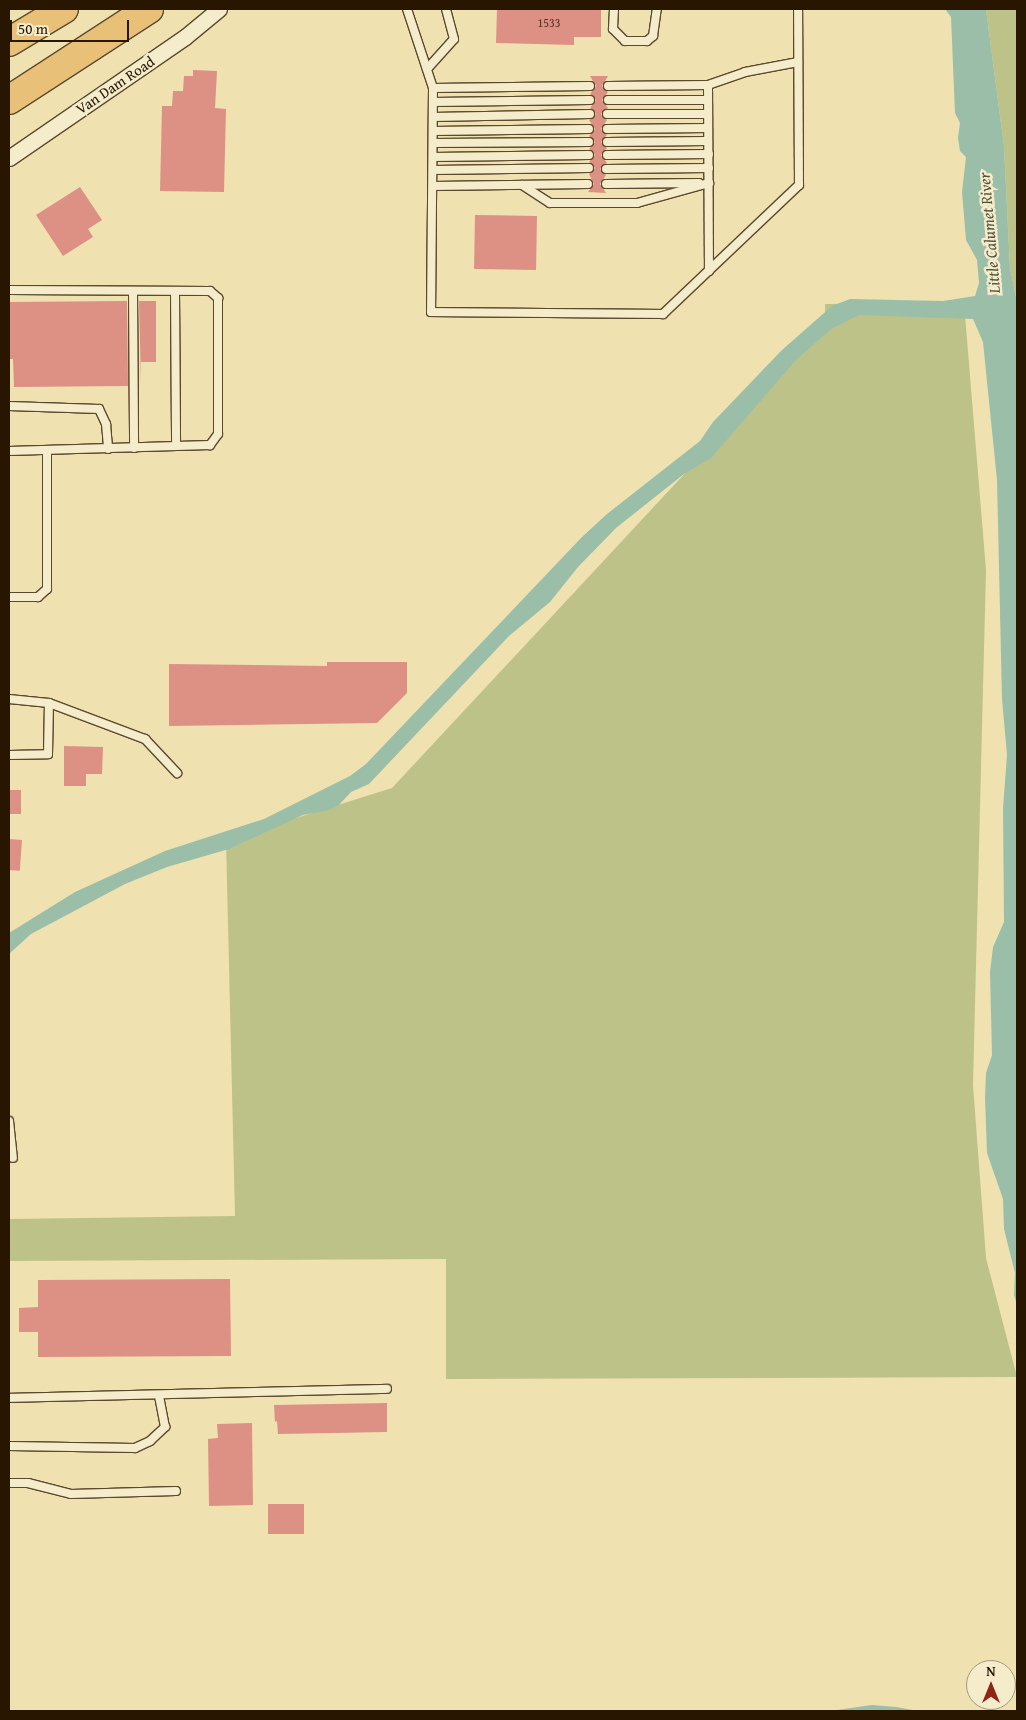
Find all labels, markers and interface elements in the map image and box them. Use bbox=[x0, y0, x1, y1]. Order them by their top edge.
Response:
scale bar bbox=[12, 10, 131, 42]
house number: 1533 bbox=[537, 16, 561, 30]
text: 50 m bbox=[18, 18, 48, 39]
street label: Van Dam Road bbox=[72, 52, 158, 118]
water label: Little Calumet River bbox=[974, 172, 1004, 294]
north arrow bbox=[966, 1660, 1016, 1710]
text: N bbox=[986, 1661, 996, 1681]

